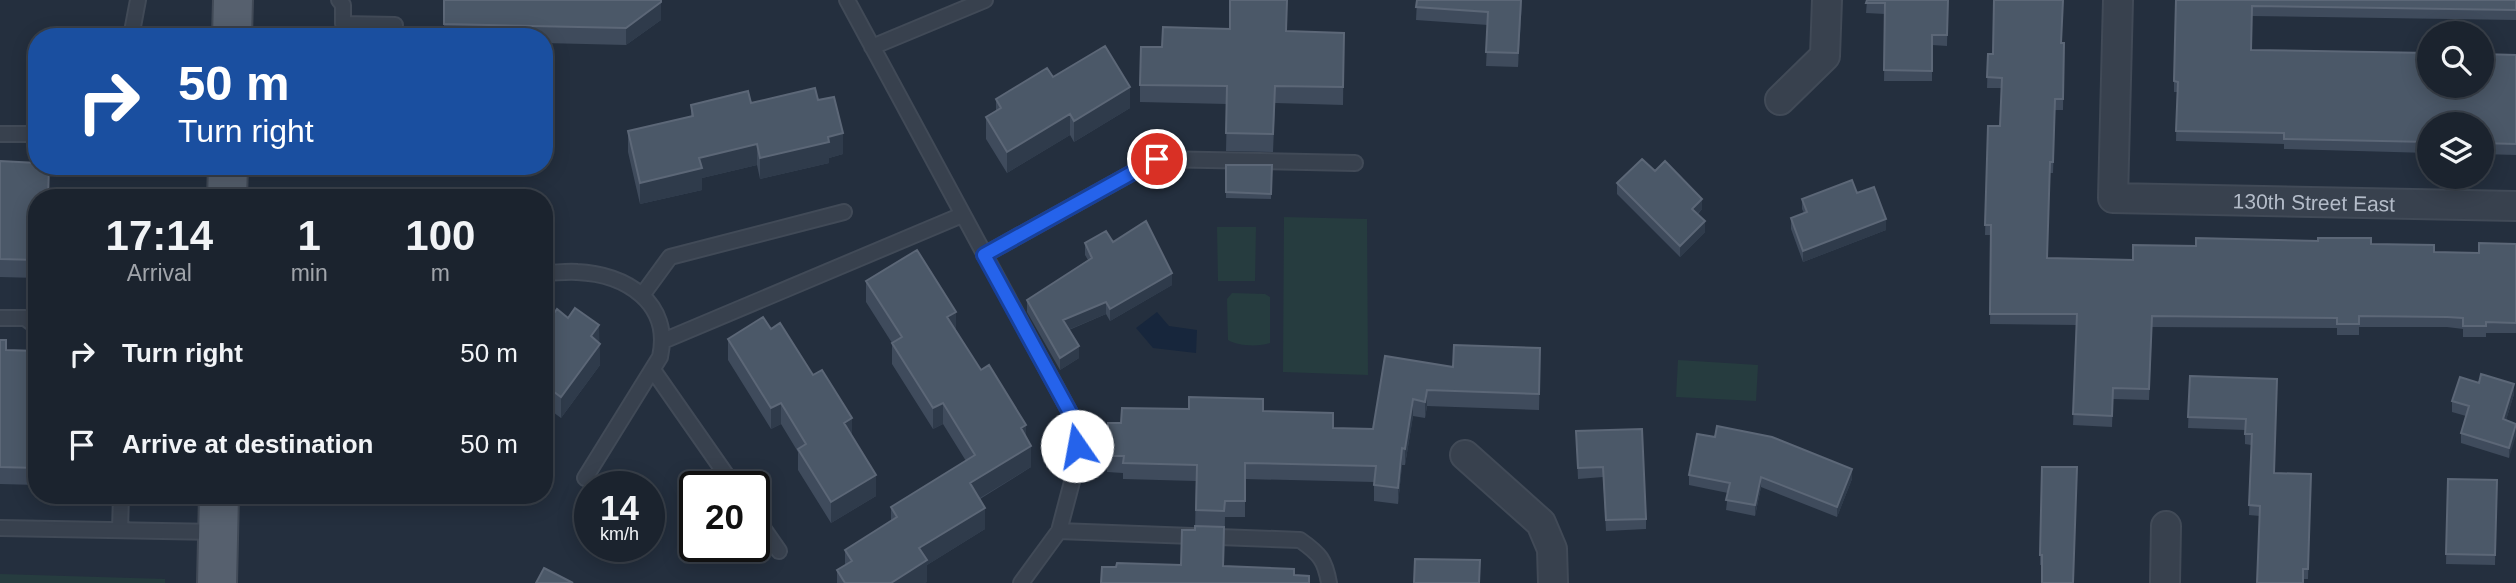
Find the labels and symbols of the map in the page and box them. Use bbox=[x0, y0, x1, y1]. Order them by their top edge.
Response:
pin bbox=[1127, 129, 1187, 189]
street label: 130th Street East bbox=[2232, 189, 2395, 215]
position arrow bbox=[1040, 409, 1114, 483]
speed limit sign: 20 bbox=[679, 471, 770, 562]

